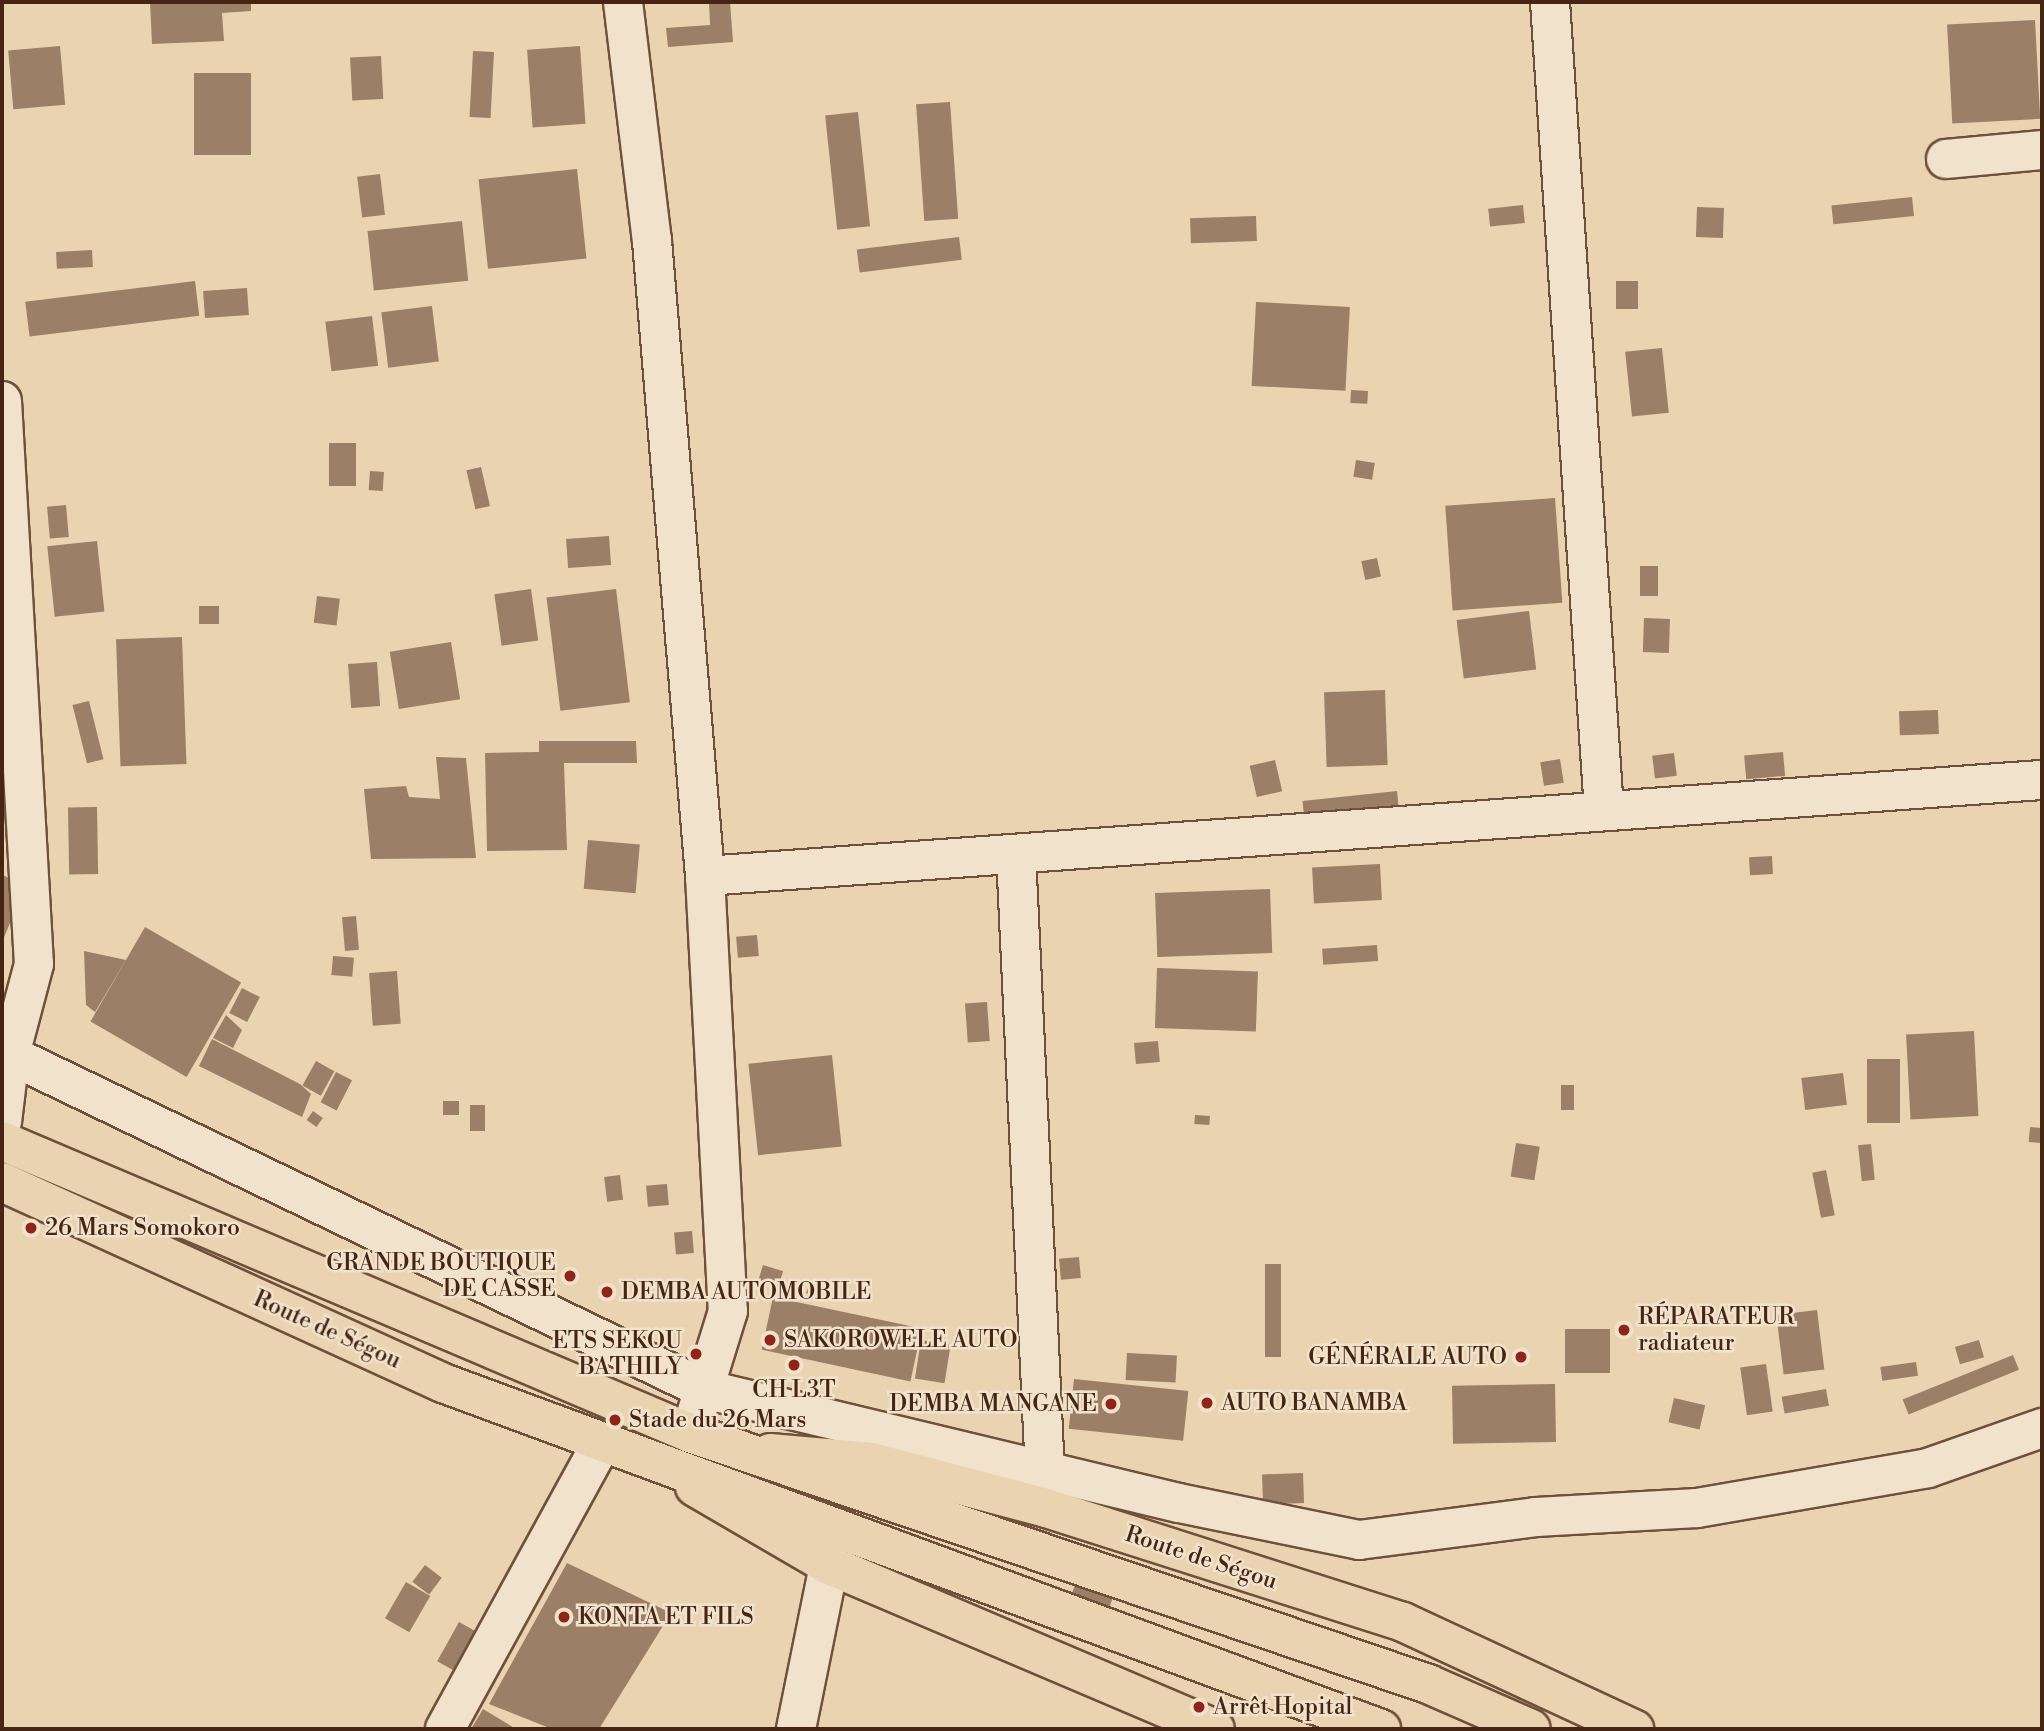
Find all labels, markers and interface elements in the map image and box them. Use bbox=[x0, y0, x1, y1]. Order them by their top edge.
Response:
place label: 26 Mars Somokoro bbox=[45, 1214, 240, 1242]
marker: 26 Mars Somokoro bbox=[23, 1220, 39, 1236]
place label: GRANDE BOUTIQUE DE CASSE bbox=[326, 1249, 556, 1303]
marker: GRANDE BOUTIQUE DE CASSE bbox=[562, 1268, 578, 1284]
place label: DEMBA AUTOMOBILE bbox=[621, 1278, 871, 1306]
marker: DEMBA AUTOMOBILE bbox=[599, 1284, 615, 1300]
street label: Route de Ségou bbox=[249, 1285, 405, 1375]
place label: RÉPARATEUR radiateur bbox=[1638, 1303, 1794, 1357]
marker: RÉPARATEUR radiateur bbox=[1616, 1322, 1632, 1338]
place label: SAKOROWELE AUTO bbox=[784, 1326, 1018, 1354]
place label: ETS SEKOU BATHILY bbox=[552, 1327, 682, 1381]
marker: SAKOROWELE AUTO bbox=[762, 1332, 778, 1348]
place label: GÉNÉRALE AUTO bbox=[1308, 1343, 1507, 1371]
marker: ETS SEKOU BATHILY bbox=[688, 1346, 704, 1362]
marker: GÉNÉRALE AUTO bbox=[1513, 1349, 1529, 1365]
marker: CH L3T bbox=[786, 1357, 802, 1373]
place label: CH L3T bbox=[752, 1376, 836, 1404]
place label: AUTO BANAMBA bbox=[1221, 1389, 1407, 1417]
place label: DEMBA MANGANE bbox=[889, 1390, 1097, 1418]
marker: AUTO BANAMBA bbox=[1199, 1395, 1215, 1411]
marker: DEMBA MANGANE bbox=[1103, 1396, 1119, 1412]
place label: Stade du 26 Mars bbox=[629, 1406, 806, 1434]
marker: Stade du 26 Mars bbox=[607, 1412, 623, 1428]
street label: Route de Ségou bbox=[1121, 1520, 1281, 1596]
place label: KONTA ET FILS bbox=[578, 1603, 754, 1631]
marker: KONTA ET FILS bbox=[556, 1609, 572, 1625]
place label: Arrêt Hopital bbox=[1213, 1693, 1352, 1721]
marker: Arrêt Hopital bbox=[1191, 1699, 1207, 1715]

